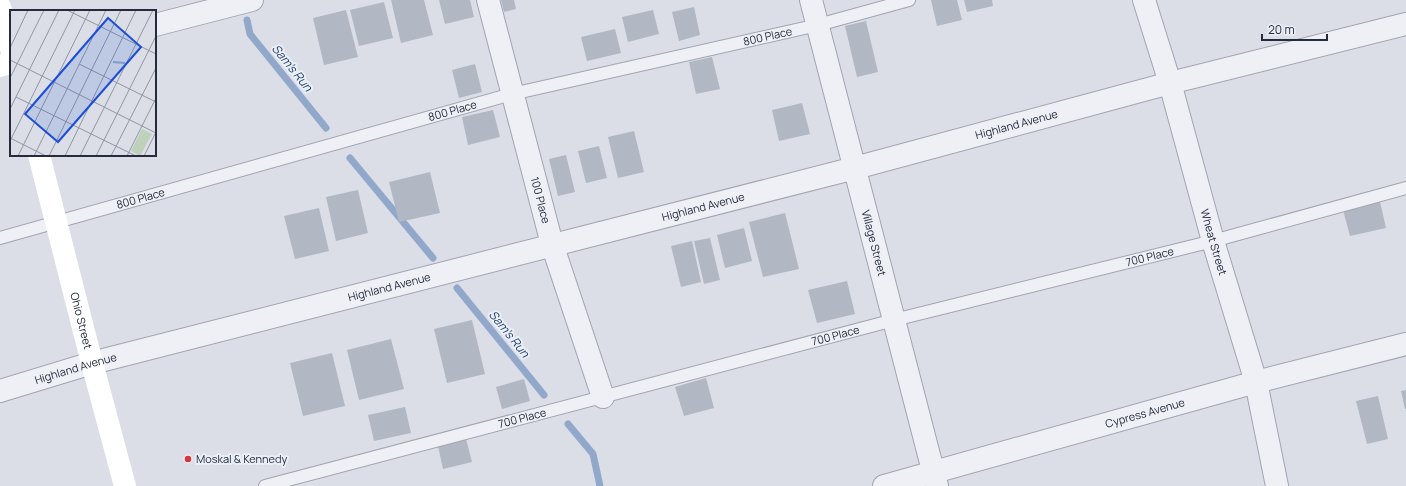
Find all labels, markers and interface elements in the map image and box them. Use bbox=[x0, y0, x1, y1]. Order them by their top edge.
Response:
inset map bbox=[10, 10, 156, 156]
scale bar bbox=[1262, 16, 1327, 42]
text: 20 m bbox=[1268, 21, 1295, 38]
street label: 800 Place bbox=[742, 23, 794, 49]
water label: Sam's Run bbox=[268, 41, 317, 95]
street label: 800 Place bbox=[426, 96, 479, 124]
street label: Highland Avenue bbox=[974, 105, 1060, 142]
street label: 100 Place bbox=[528, 175, 554, 226]
street label: 800 Place bbox=[114, 184, 167, 212]
street label: Highland Avenue bbox=[660, 188, 747, 224]
street label: Wheat Street bbox=[1198, 207, 1231, 277]
street label: Village Street bbox=[859, 208, 890, 278]
street label: 700 Place bbox=[1124, 243, 1176, 269]
street label: Highland Avenue bbox=[346, 269, 433, 304]
street label: Ohio Street bbox=[67, 291, 96, 351]
water label: Sam's Run bbox=[485, 307, 534, 361]
street label: 700 Place bbox=[810, 321, 861, 348]
street label: Highland Avenue bbox=[33, 349, 119, 387]
street label: Cypress Avenue bbox=[1103, 394, 1187, 431]
street label: 700 Place bbox=[497, 404, 548, 431]
place label: Moskal & Kennedy bbox=[196, 451, 288, 466]
marker: Moskal & Kennedy bbox=[183, 454, 193, 464]

